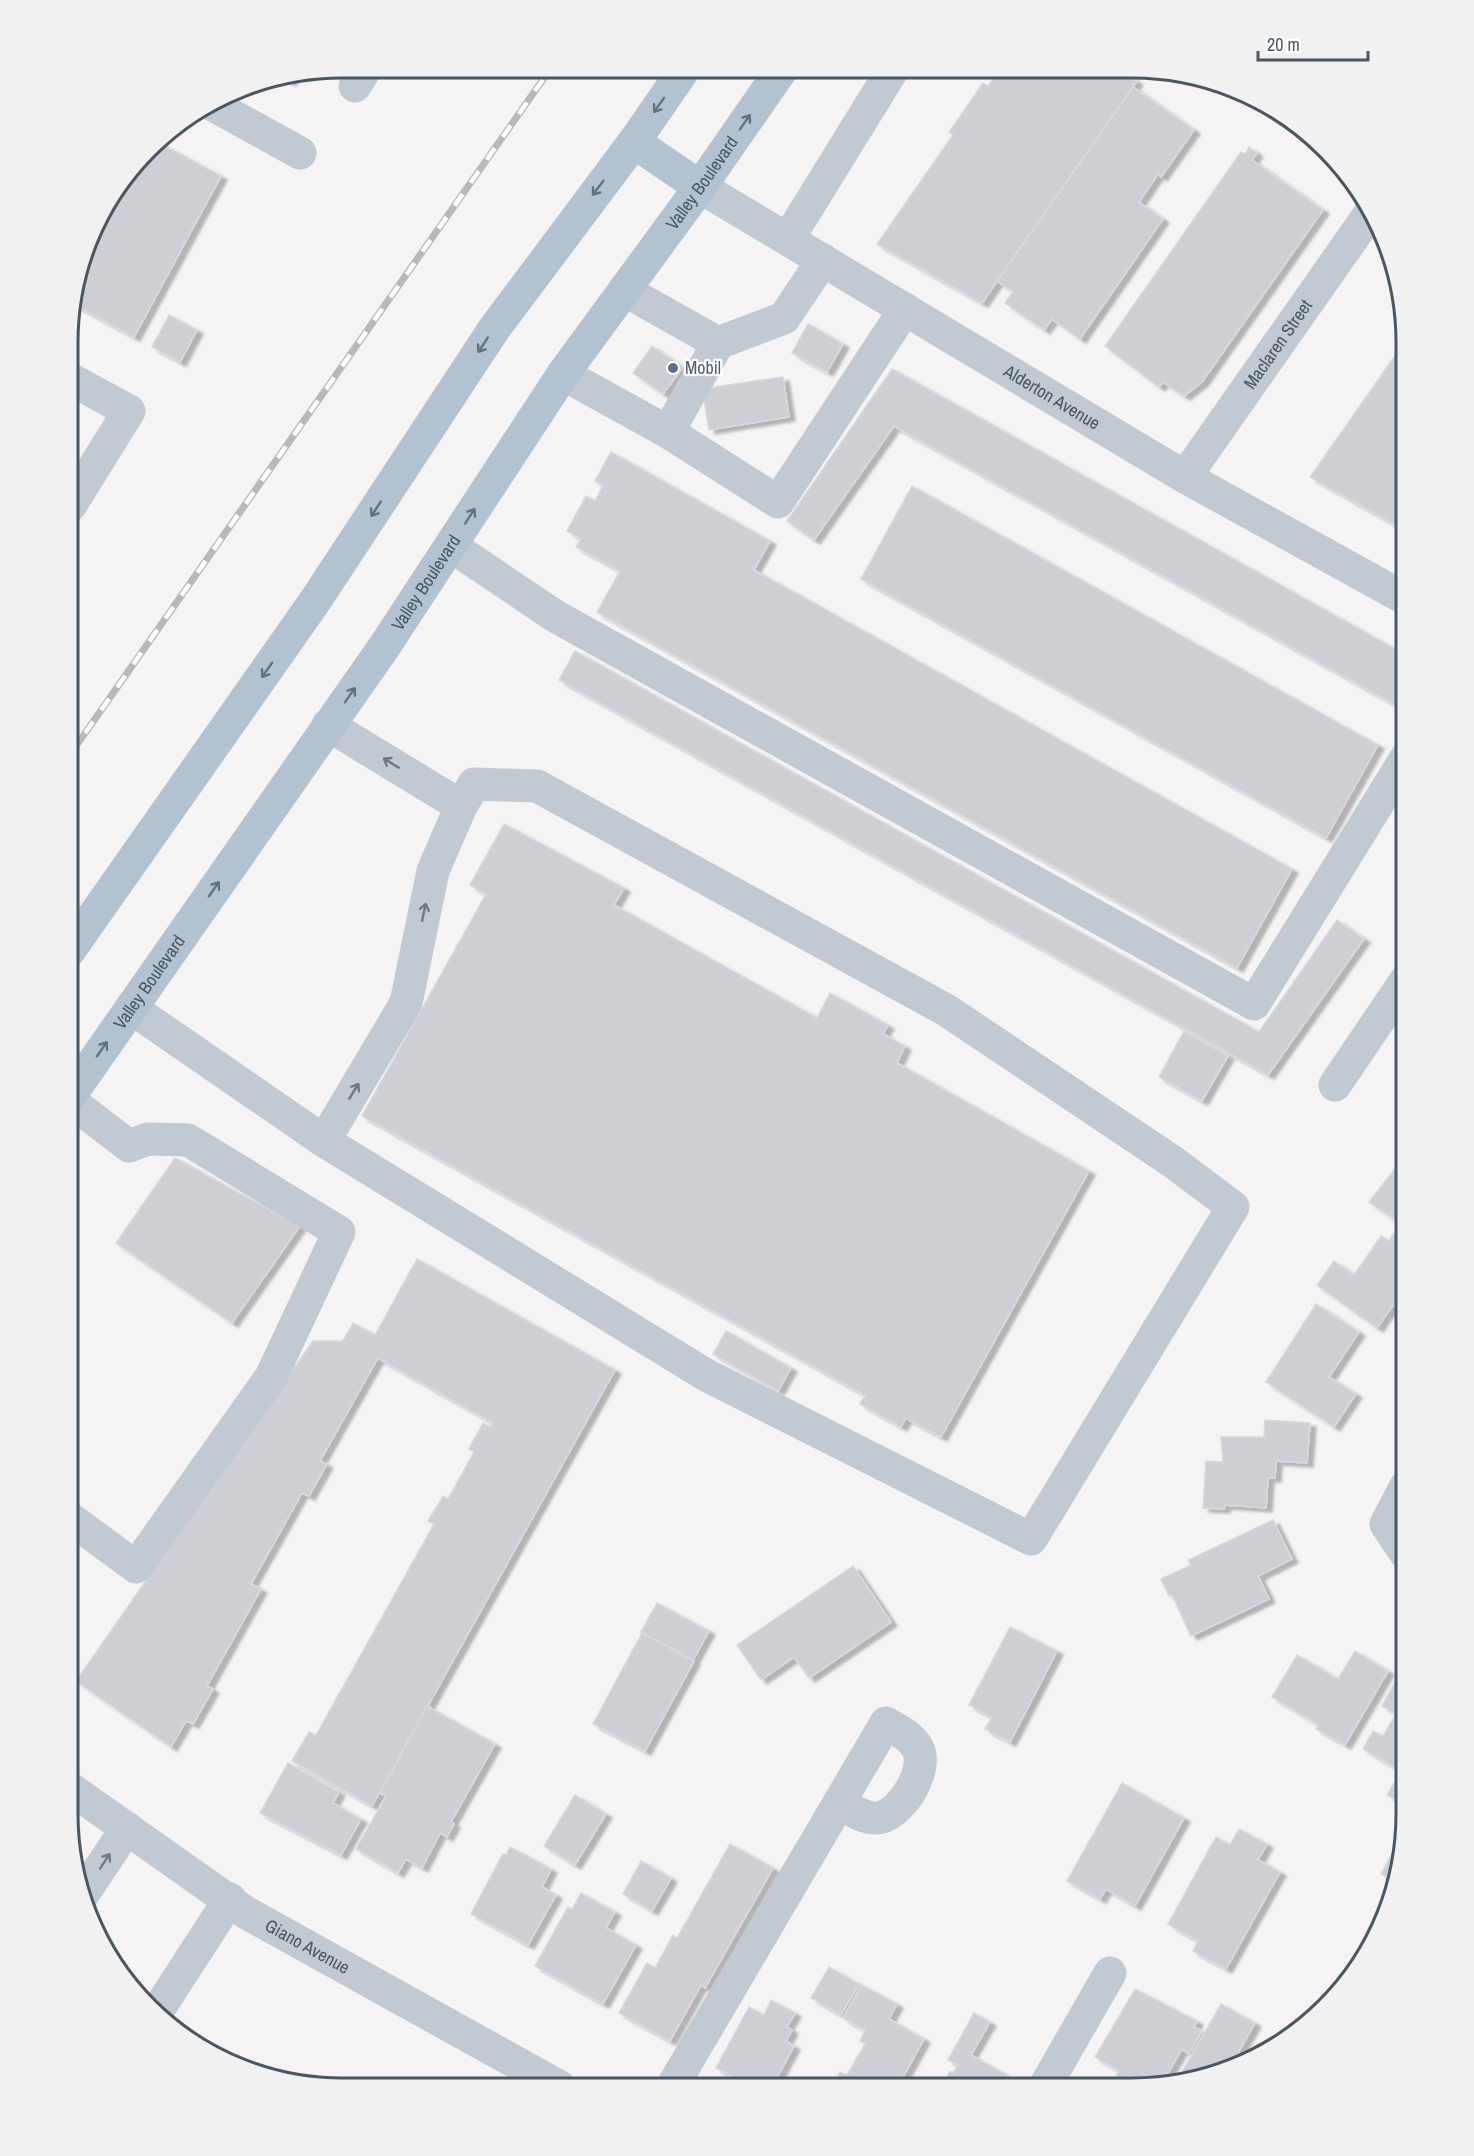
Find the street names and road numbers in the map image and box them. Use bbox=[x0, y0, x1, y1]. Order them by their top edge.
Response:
street label: Valley Boulevard bbox=[660, 131, 744, 235]
street label: Maclaren Street bbox=[1237, 294, 1318, 394]
street label: Alderton Avenue bbox=[998, 358, 1105, 435]
street label: Valley Boulevard bbox=[385, 530, 466, 635]
street label: Valley Boulevard bbox=[107, 930, 191, 1034]
street label: Giano Avenue bbox=[261, 1913, 354, 1980]

